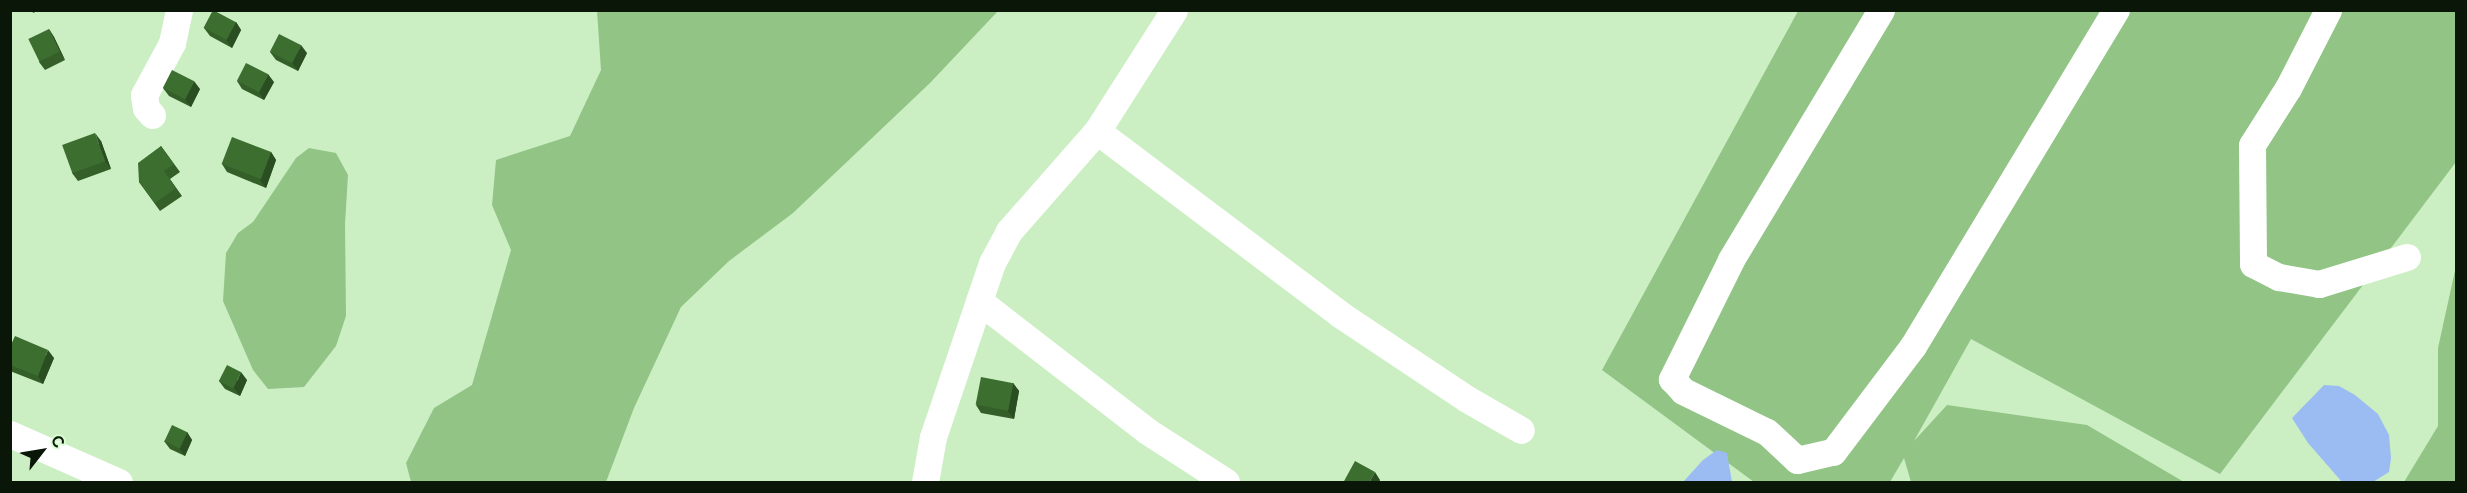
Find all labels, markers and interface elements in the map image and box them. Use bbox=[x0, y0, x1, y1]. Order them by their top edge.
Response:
north arrow bbox=[12, 421, 72, 481]
text: С bbox=[47, 432, 69, 451]

